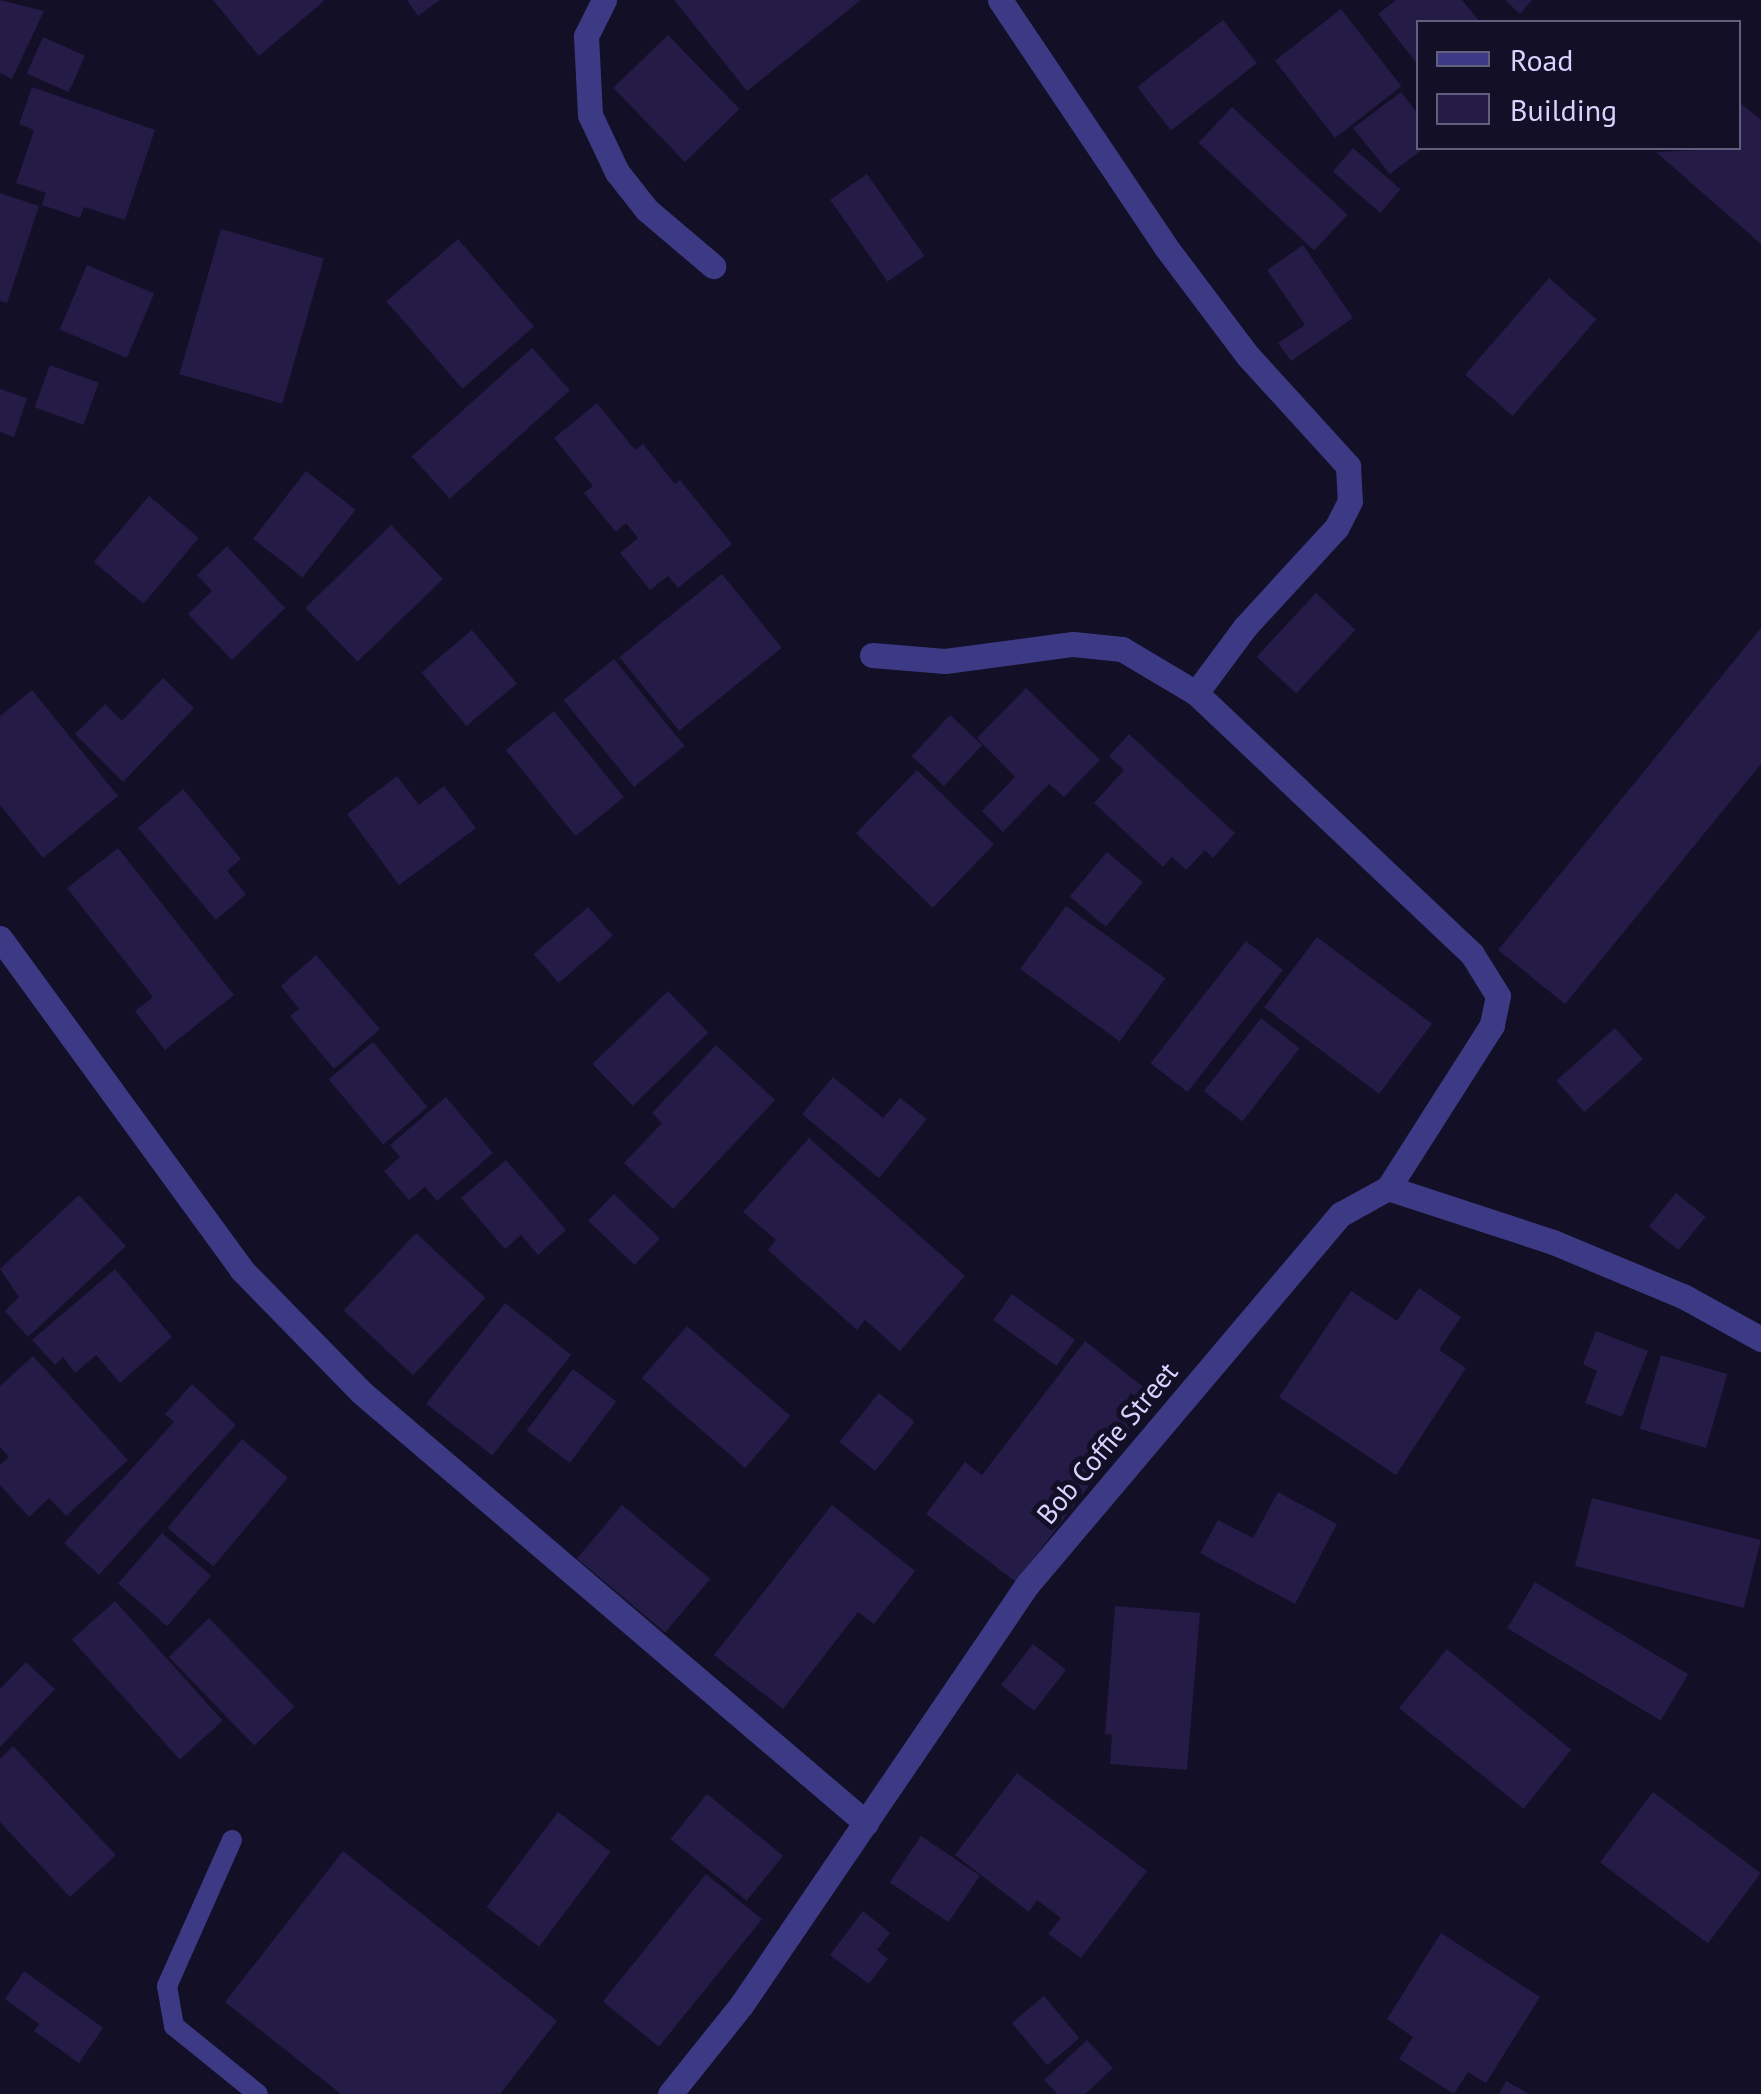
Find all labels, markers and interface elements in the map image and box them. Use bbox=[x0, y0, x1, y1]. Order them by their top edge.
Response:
legend bbox=[1416, 20, 1741, 150]
text: Road bbox=[1510, 40, 1574, 79]
text: Building bbox=[1510, 90, 1617, 129]
street label: Bob Coffie Street bbox=[1030, 1355, 1184, 1531]

